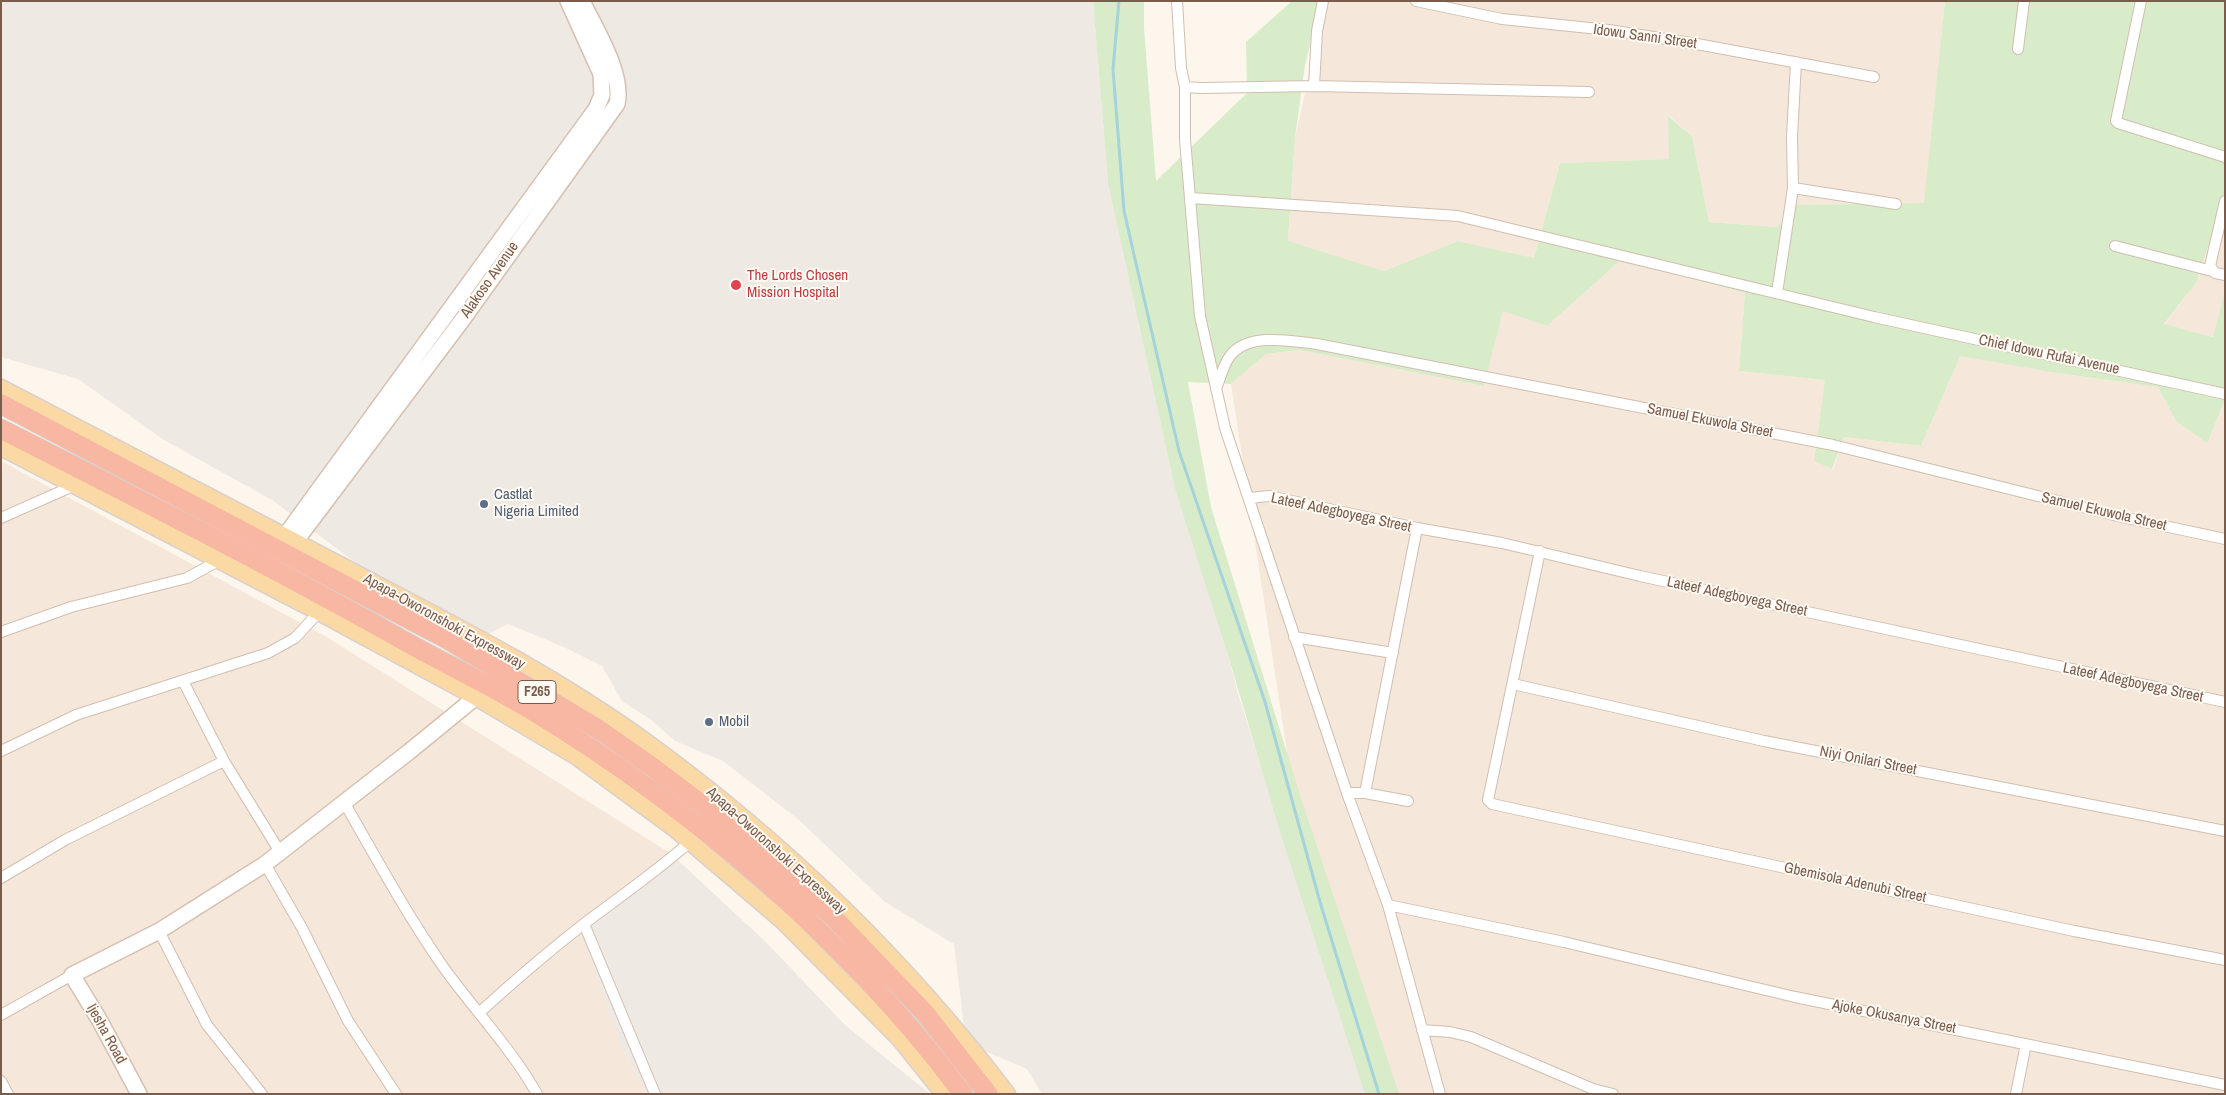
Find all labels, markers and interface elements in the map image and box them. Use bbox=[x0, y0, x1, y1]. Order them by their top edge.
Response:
street label: Idowu Sanni Street bbox=[1592, 21, 1698, 53]
street label: Alakoso Avenue bbox=[457, 239, 523, 321]
place label: The Lords Chosen Mission Hospital bbox=[747, 267, 848, 302]
marker: The Lords Chosen Mission Hospital bbox=[729, 278, 743, 292]
street label: Chief Idowu Rufai Avenue bbox=[1977, 331, 2121, 379]
street label: Samuel Ekuwola Street bbox=[1646, 400, 1774, 442]
place label: Castlat Nigeria Limited bbox=[494, 486, 579, 521]
street label: Lateef Adegboyega Street bbox=[1269, 489, 1413, 537]
street label: Samuel Ekuwola Street bbox=[2040, 489, 2168, 535]
marker: Castlat Nigeria Limited bbox=[478, 498, 490, 510]
street label: Apapa-Oworonshoki Expressway bbox=[360, 570, 528, 674]
street label: Lateef Adegboyega Street bbox=[1665, 573, 1809, 621]
street label: Lateef Adegboyega Street bbox=[2061, 659, 2205, 707]
road number: F265 bbox=[518, 680, 556, 704]
place label: Mobil bbox=[719, 713, 749, 731]
marker: Mobil bbox=[703, 716, 715, 728]
street label: Niyi Onilari Street bbox=[1818, 743, 1918, 779]
street label: Apapa-Oworonshoki Expressway bbox=[702, 783, 850, 919]
street label: Gbemisola Adenubi Street bbox=[1782, 859, 1928, 907]
street label: Ajoke Okusanya Street bbox=[1831, 996, 1957, 1038]
street label: Ijesha Road bbox=[82, 1001, 130, 1067]

